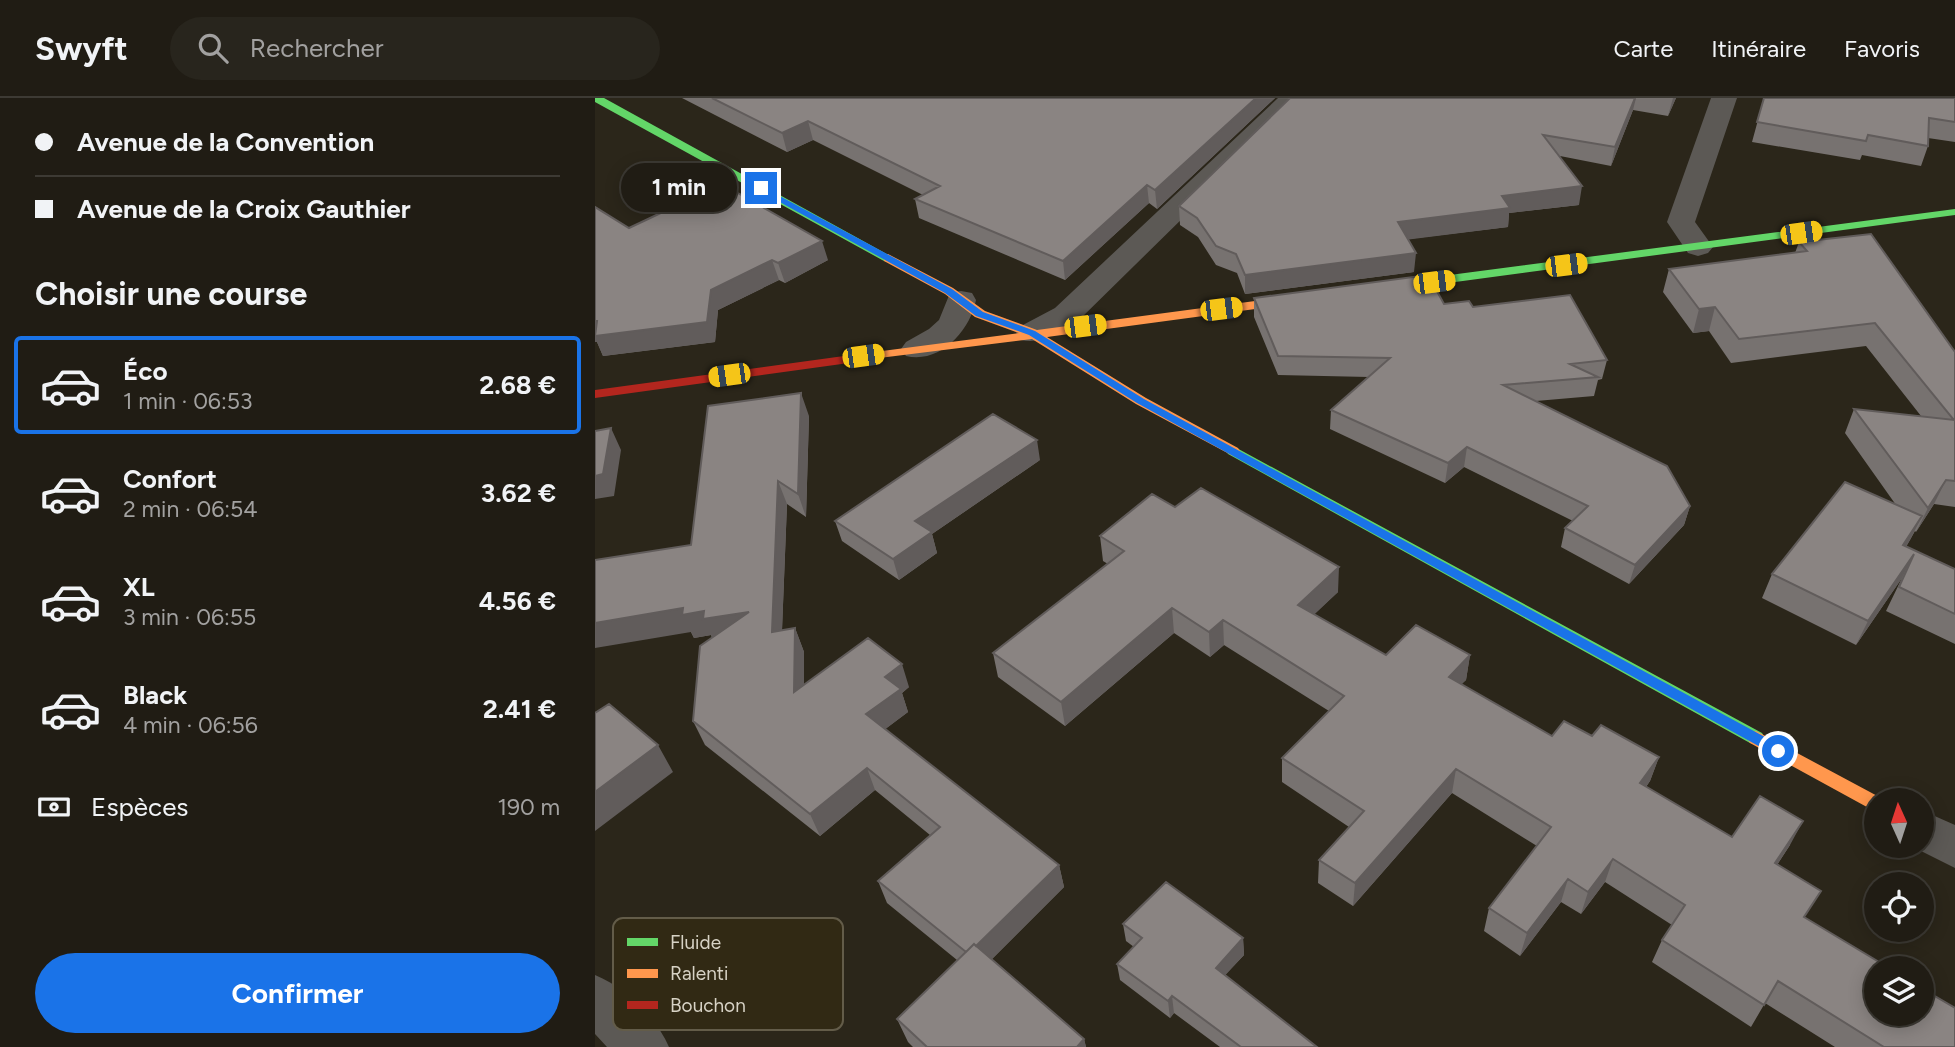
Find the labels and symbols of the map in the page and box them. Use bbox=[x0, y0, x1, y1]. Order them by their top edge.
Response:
callout: 1 min bbox=[621, 164, 737, 212]
route end bbox=[745, 172, 777, 204]
car bbox=[1779, 220, 1824, 246]
car bbox=[1544, 252, 1589, 278]
car bbox=[1412, 269, 1457, 295]
car bbox=[1199, 296, 1244, 322]
car bbox=[1063, 313, 1108, 339]
car bbox=[841, 343, 886, 369]
car bbox=[707, 362, 752, 388]
route start bbox=[1762, 735, 1794, 767]
north arrow bbox=[1864, 788, 1934, 858]
legend bbox=[613, 918, 843, 1030]
text: Fluide bbox=[670, 931, 721, 954]
text: Ralenti bbox=[670, 962, 728, 985]
text: Bouchon bbox=[670, 994, 746, 1017]

